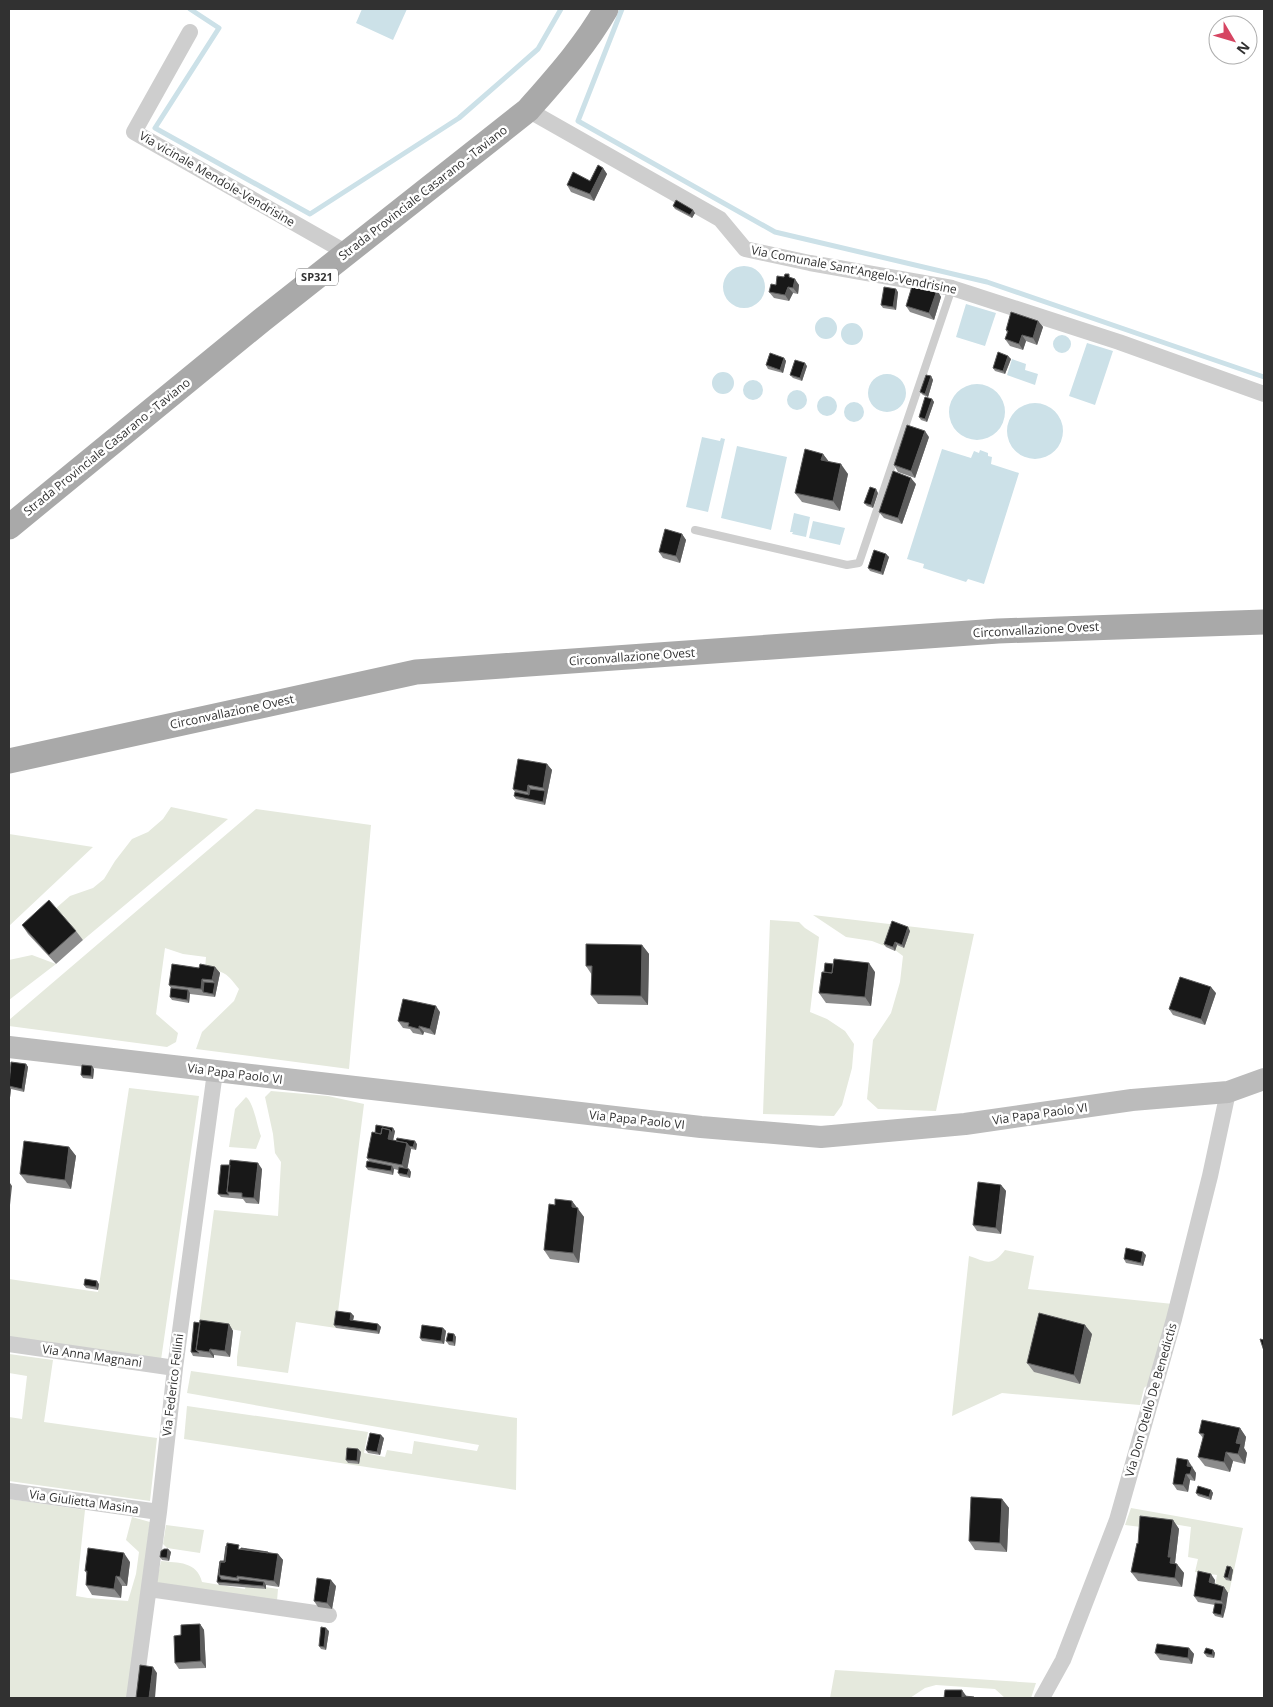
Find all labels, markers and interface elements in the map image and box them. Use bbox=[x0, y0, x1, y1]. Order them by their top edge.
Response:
north arrow bbox=[1208, 15, 1258, 65]
text: N bbox=[1233, 38, 1255, 59]
street label: Strada Provinciale Casarano - Taviano bbox=[335, 121, 511, 264]
street label: Via vicinale Mendole-Vendrisine bbox=[136, 127, 298, 230]
street label: Via Comunale Sant'Angelo-Vendrisine bbox=[750, 241, 959, 298]
road number: SP321 bbox=[296, 268, 338, 286]
street label: Strada Provinciale Casarano - Taviano bbox=[20, 374, 194, 519]
street label: Circonvallazione Ovest bbox=[972, 618, 1100, 641]
street label: Circonvallazione Ovest bbox=[568, 644, 696, 669]
street label: Circonvallazione Ovest bbox=[168, 690, 295, 733]
street label: Via Papa Paolo VI bbox=[186, 1059, 284, 1088]
street label: Via Papa Paolo VI bbox=[991, 1098, 1089, 1129]
street label: Via Papa Paolo VI bbox=[588, 1106, 686, 1133]
street label: Via Don Otello De Benedictis bbox=[1120, 1321, 1181, 1479]
street label: Via Federico Fellini bbox=[158, 1333, 187, 1437]
street label: Via Anna Magnani bbox=[41, 1340, 143, 1371]
street label: Via Giulietta Masina bbox=[28, 1485, 140, 1518]

